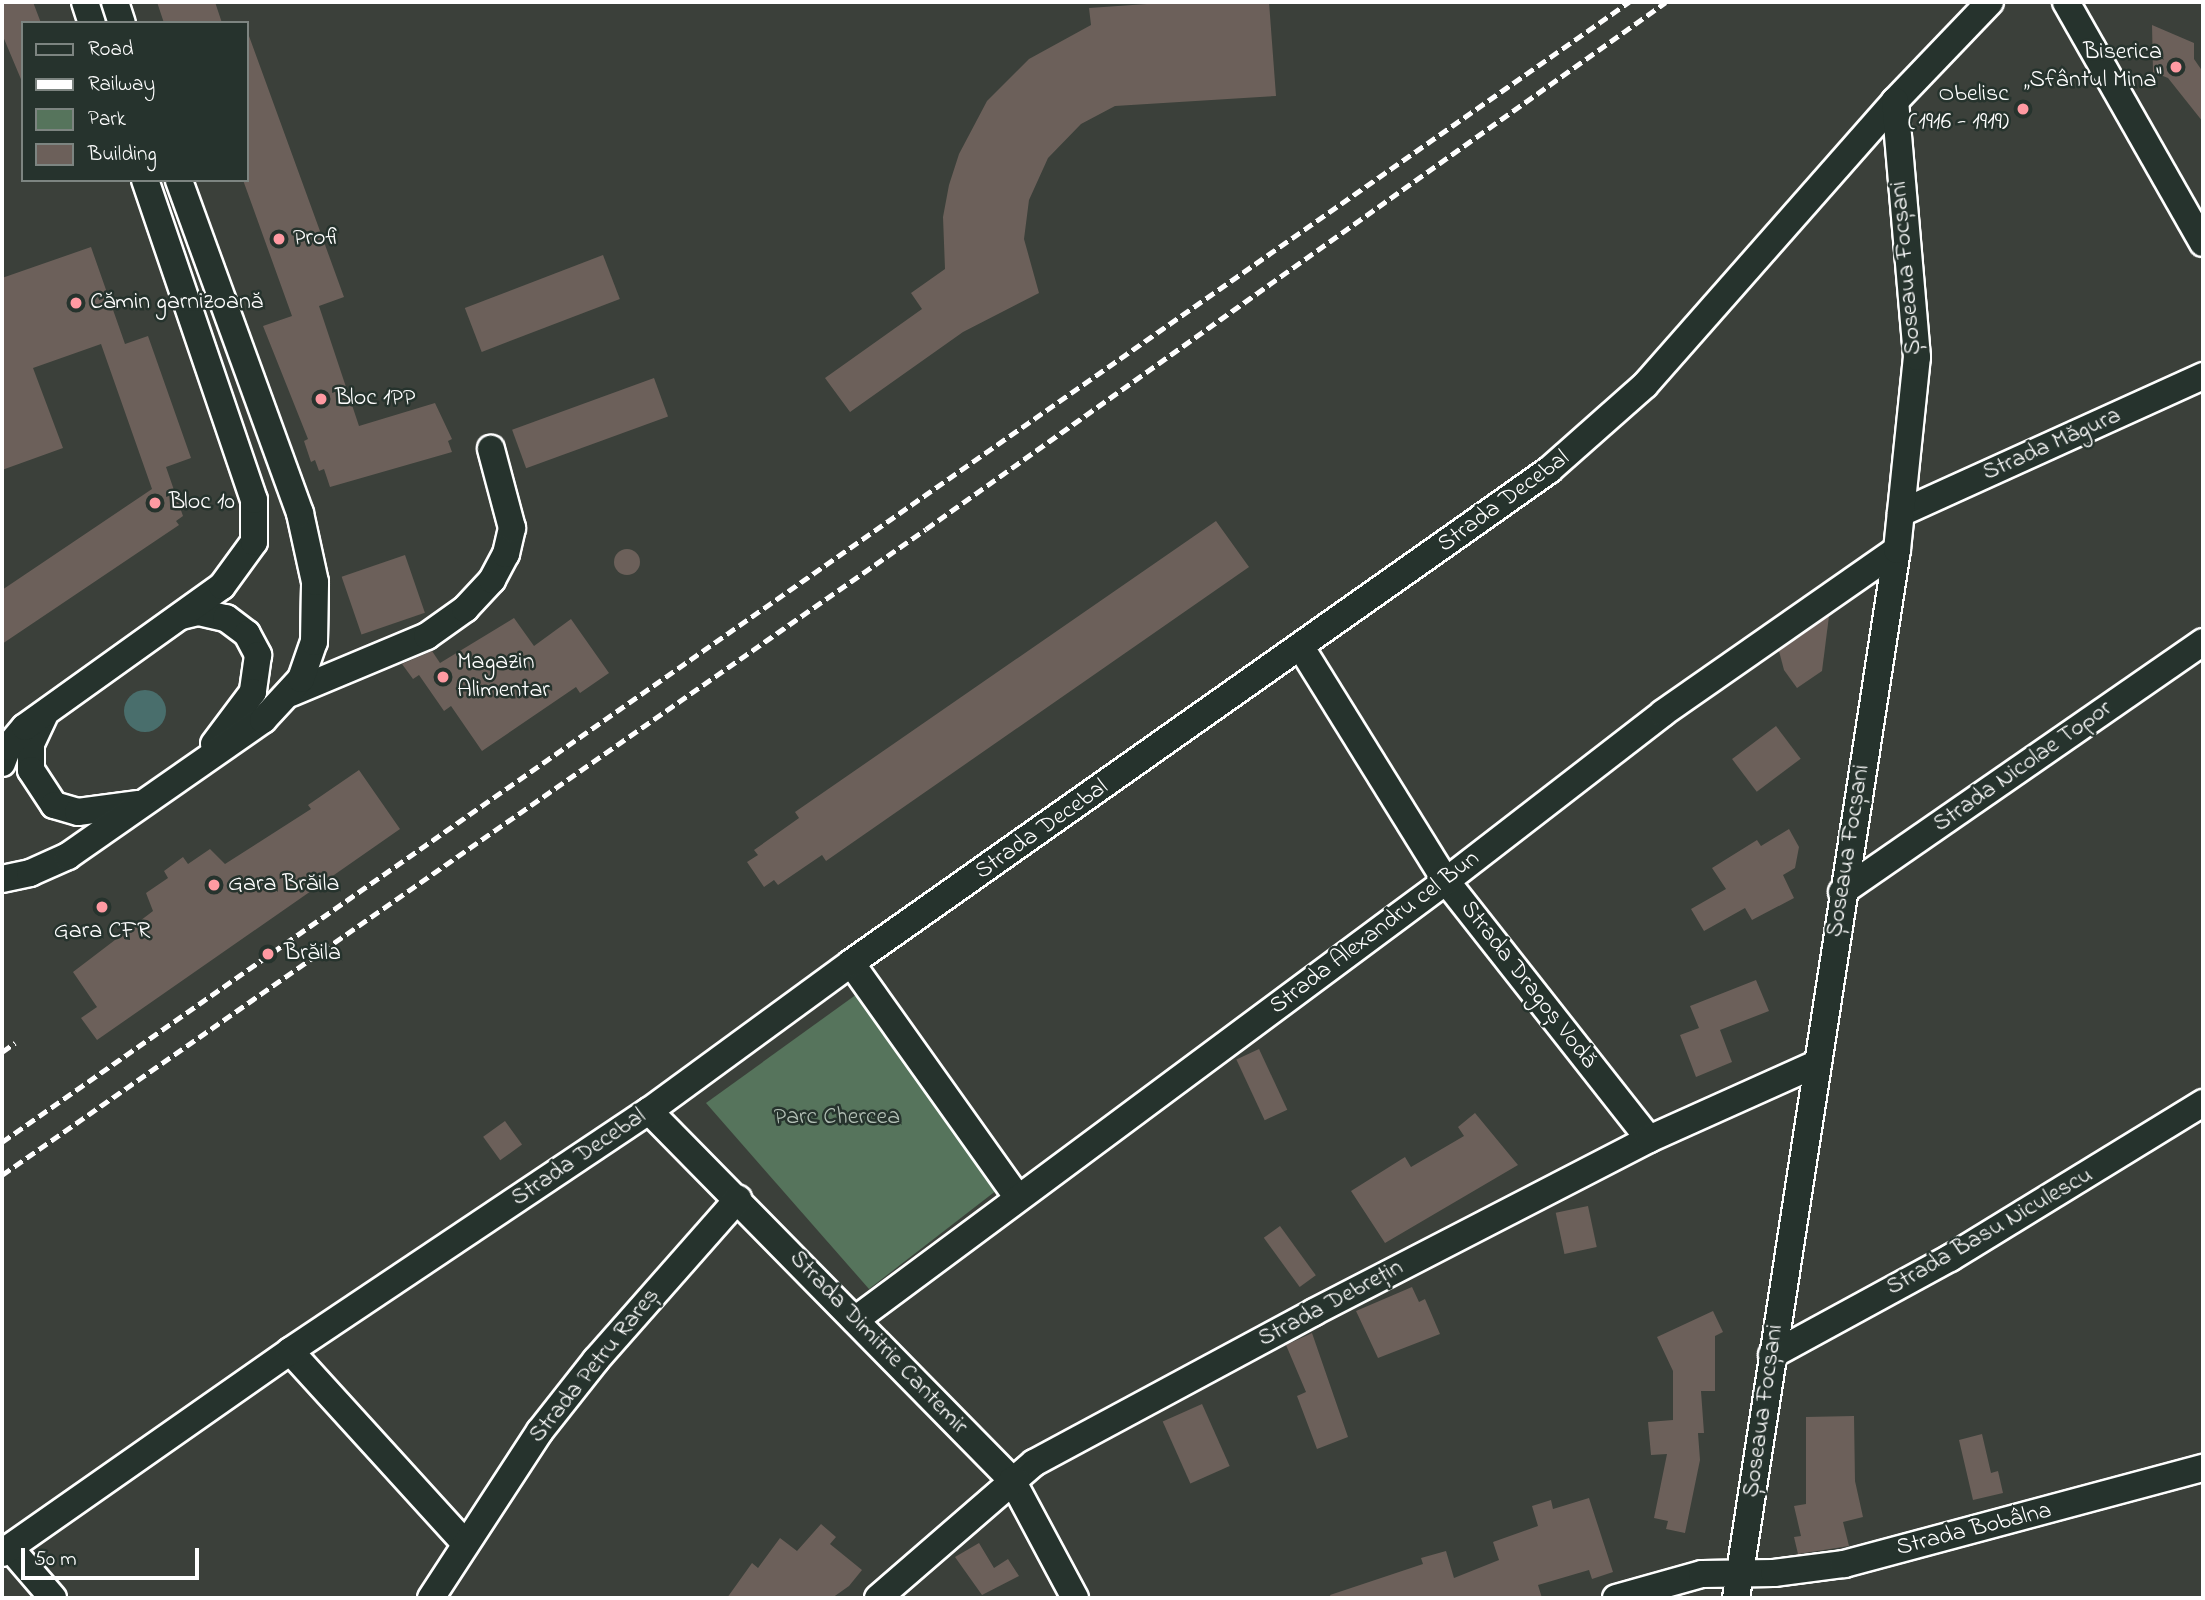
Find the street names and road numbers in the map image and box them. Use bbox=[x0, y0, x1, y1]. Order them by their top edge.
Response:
street label: Șoseaua Focșani bbox=[1885, 180, 1929, 356]
street label: Strada Măgura bbox=[1979, 402, 2125, 488]
street label: Strada Decebal bbox=[1433, 445, 1575, 559]
street label: Strada Nicolae Topor bbox=[1928, 695, 2118, 839]
street label: Șoseaua Focșani bbox=[1821, 763, 1877, 939]
street label: Strada Decebal bbox=[970, 774, 1114, 886]
street label: Strada Alexandru cel Bun bbox=[1264, 845, 1486, 1021]
street label: Strada Dragoș Vodă bbox=[1453, 895, 1603, 1075]
street label: Strada Decebal bbox=[506, 1103, 652, 1213]
street label: Strada Basu Niculescu bbox=[1882, 1161, 2098, 1303]
street label: Strada Dimitrie Cantemir bbox=[783, 1245, 973, 1441]
street label: Strada Debrețin bbox=[1254, 1254, 1408, 1354]
street label: Strada Petru Rareș bbox=[524, 1283, 666, 1449]
street label: Șoseaua Focșani bbox=[1738, 1323, 1790, 1499]
street label: Strada Bobâlna bbox=[1894, 1497, 2054, 1563]

